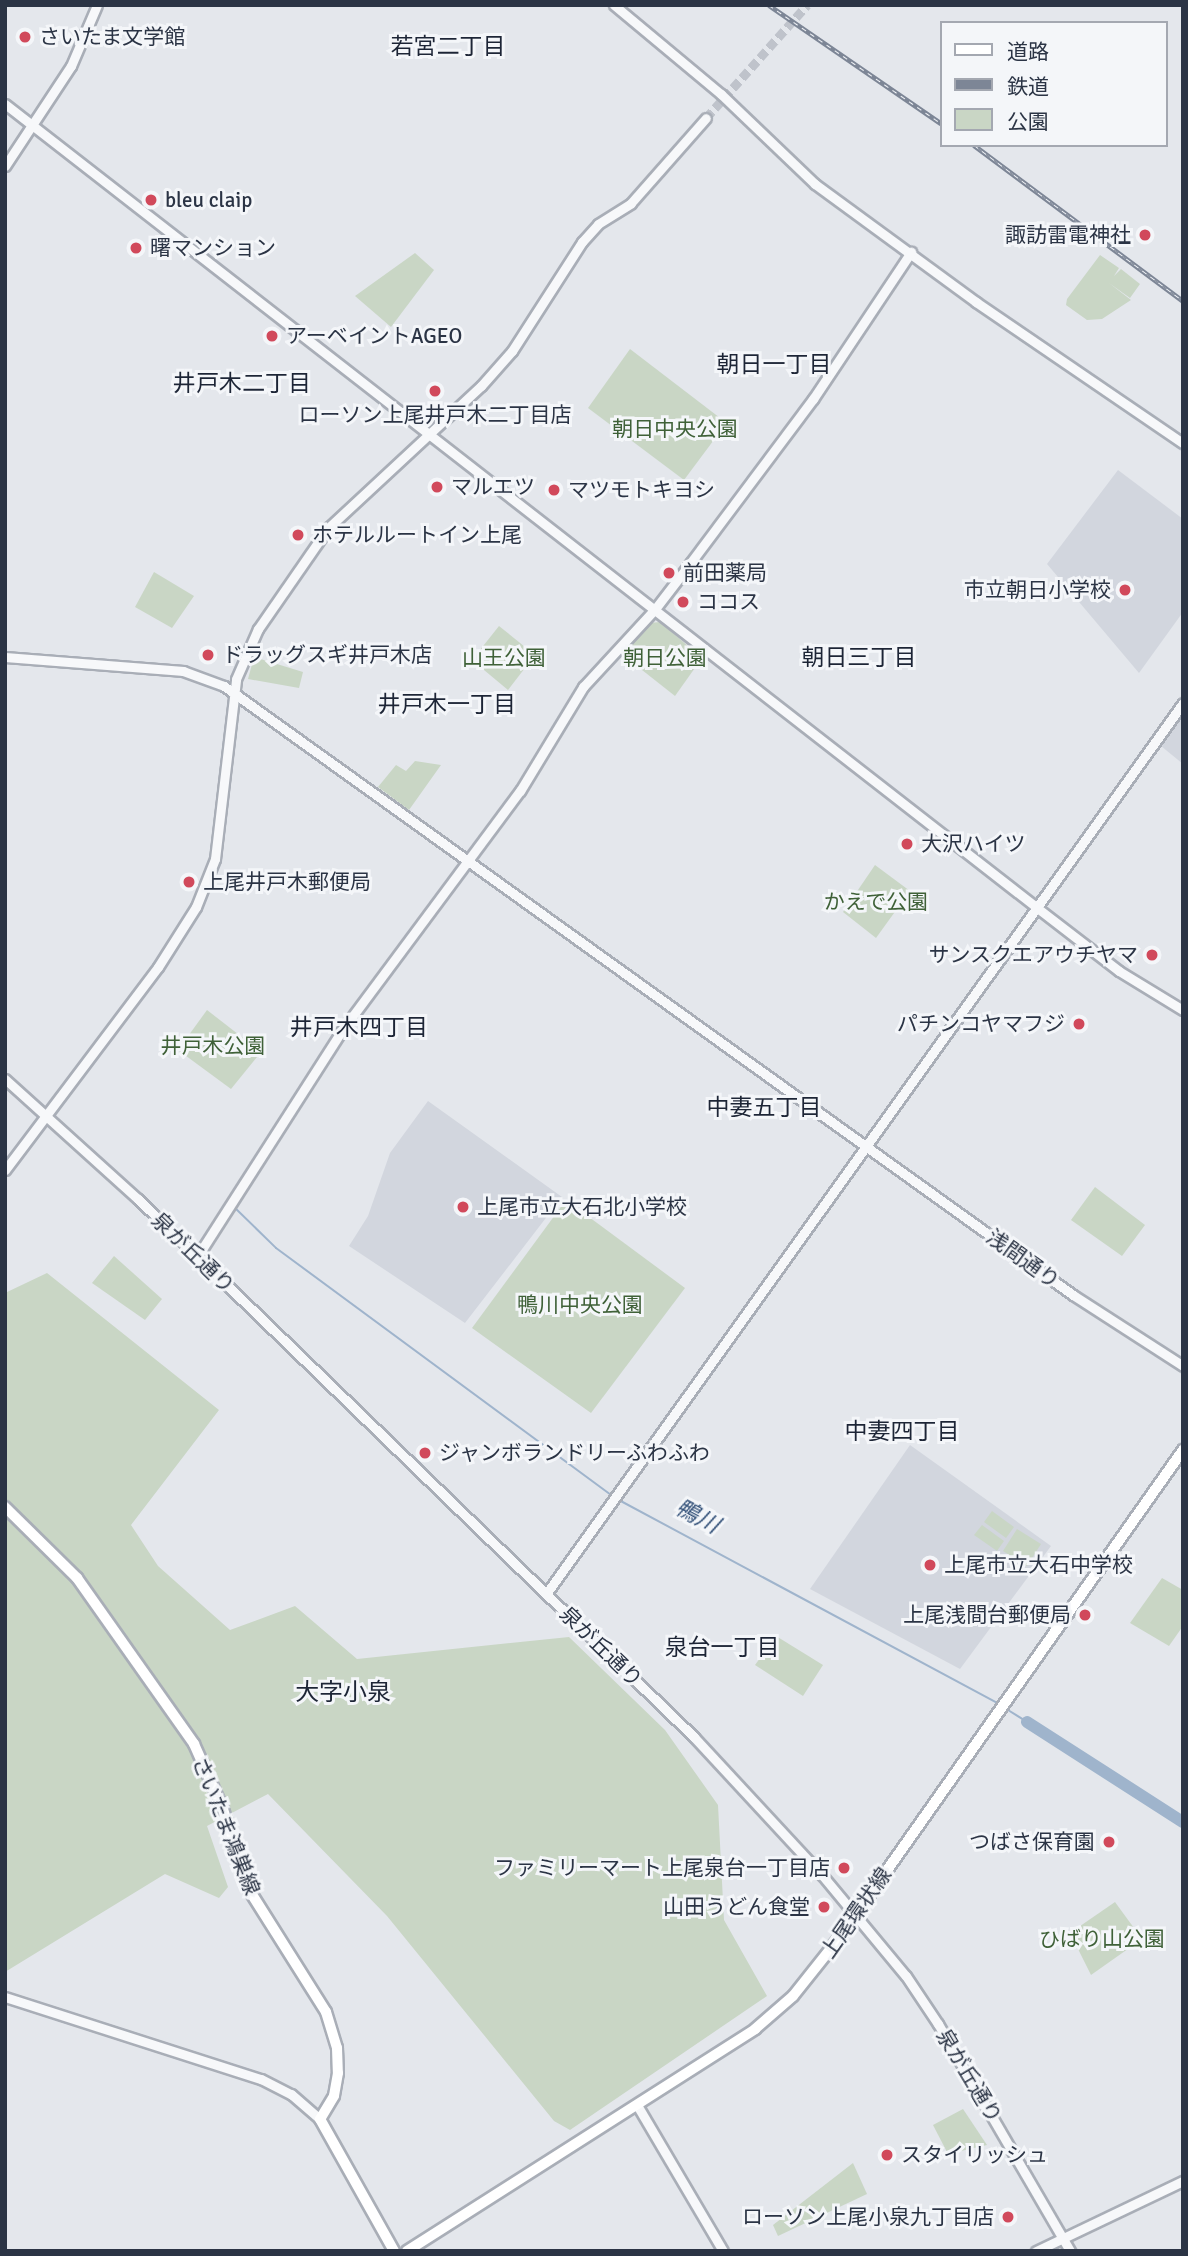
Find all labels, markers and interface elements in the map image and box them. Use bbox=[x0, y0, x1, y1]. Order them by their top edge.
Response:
legend bbox=[940, 21, 1167, 147]
place label: さいたま文学館 bbox=[39, 24, 186, 50]
marker: さいたま文学館 bbox=[17, 29, 33, 45]
district label: 若宮二丁目 bbox=[391, 33, 505, 61]
text: 道路 bbox=[1007, 39, 1049, 65]
text: 鉄道 bbox=[1007, 74, 1049, 100]
text: 公園 bbox=[1007, 109, 1049, 135]
place label: bleu claip bbox=[165, 187, 252, 213]
marker: bleu claip bbox=[143, 192, 159, 208]
place label: 諏訪雷電神社 bbox=[1005, 222, 1131, 248]
marker: 諏訪雷電神社 bbox=[1137, 227, 1153, 243]
place label: 曙マンション bbox=[150, 235, 276, 261]
marker: 曙マンション bbox=[128, 240, 144, 256]
place label: アーベイントAGEO bbox=[286, 323, 462, 349]
marker: アーベイントAGEO bbox=[264, 328, 280, 344]
district label: 朝日一丁目 bbox=[717, 351, 831, 379]
district label: 井戸木二丁目 bbox=[173, 370, 311, 398]
marker: ローソン上尾井戸木二丁目店 bbox=[427, 383, 443, 399]
place label: ローソン上尾井戸木二丁目店 bbox=[299, 402, 571, 428]
park label: 朝日中央公園 bbox=[612, 416, 738, 442]
place label: マルエツ bbox=[451, 474, 535, 500]
place label: マツモトキヨシ bbox=[568, 477, 715, 503]
marker: マルエツ bbox=[429, 479, 445, 495]
marker: マツモトキヨシ bbox=[546, 482, 562, 498]
place label: ホテルルートイン上尾 bbox=[312, 522, 522, 548]
marker: ホテルルートイン上尾 bbox=[290, 527, 306, 543]
place label: 前田薬局 bbox=[683, 560, 767, 586]
marker: 前田薬局 bbox=[661, 565, 677, 581]
place label: 市立朝日小学校 bbox=[964, 577, 1111, 603]
marker: 市立朝日小学校 bbox=[1117, 582, 1133, 598]
place label: ココス bbox=[697, 589, 760, 615]
marker: ココス bbox=[675, 594, 691, 610]
place label: ドラッグスギ井戸木店 bbox=[222, 642, 432, 668]
district label: 朝日三丁目 bbox=[802, 644, 916, 672]
park label: 山王公園 bbox=[462, 645, 546, 671]
park label: 朝日公園 bbox=[623, 645, 707, 671]
marker: ドラッグスギ井戸木店 bbox=[200, 647, 216, 663]
district label: 井戸木一丁目 bbox=[378, 691, 516, 719]
place label: 大沢ハイツ bbox=[921, 831, 1026, 857]
marker: 大沢ハイツ bbox=[899, 836, 915, 852]
place label: 上尾井戸木郵便局 bbox=[203, 869, 371, 895]
marker: 上尾井戸木郵便局 bbox=[181, 874, 197, 890]
park label: かえで公園 bbox=[824, 889, 928, 915]
place label: サンスクエアウチヤマ bbox=[928, 942, 1138, 968]
marker: サンスクエアウチヤマ bbox=[1144, 947, 1160, 963]
place label: パチンコヤマフジ bbox=[897, 1011, 1065, 1037]
district label: 井戸木四丁目 bbox=[290, 1014, 428, 1042]
marker: パチンコヤマフジ bbox=[1071, 1016, 1087, 1032]
park label: 井戸木公園 bbox=[161, 1033, 265, 1059]
district label: 中妻五丁目 bbox=[707, 1094, 821, 1122]
place label: 上尾市立大石北小学校 bbox=[477, 1194, 687, 1220]
marker: 上尾市立大石北小学校 bbox=[455, 1199, 471, 1215]
street label: 泉が丘通り bbox=[146, 1207, 240, 1299]
street label: 浅間通り bbox=[982, 1224, 1064, 1294]
park label: 鴨川中央公園 bbox=[517, 1292, 643, 1318]
district label: 中妻四丁目 bbox=[845, 1418, 959, 1446]
place label: ジャンボランドリーふわふわ bbox=[439, 1440, 712, 1466]
marker: ジャンボランドリーふわふわ bbox=[417, 1445, 433, 1461]
water label: 鴨川 bbox=[670, 1494, 724, 1540]
place label: 上尾市立大石中学校 bbox=[944, 1552, 1133, 1578]
marker: 上尾市立大石中学校 bbox=[922, 1557, 938, 1573]
street label: 泉が丘通り bbox=[554, 1601, 648, 1693]
place label: 上尾浅間台郵便局 bbox=[903, 1602, 1071, 1628]
marker: 上尾浅間台郵便局 bbox=[1077, 1607, 1093, 1623]
district label: 泉台一丁目 bbox=[665, 1634, 779, 1662]
district label: 大字小泉 bbox=[295, 1679, 391, 1707]
street label: さいたま鴻巣線 bbox=[187, 1753, 265, 1899]
place label: つばさ保育園 bbox=[969, 1829, 1095, 1855]
marker: つばさ保育園 bbox=[1101, 1834, 1117, 1850]
place label: ファミリーマート上尾泉台一丁目店 bbox=[494, 1855, 830, 1881]
marker: ファミリーマート上尾泉台一丁目店 bbox=[836, 1860, 852, 1876]
street label: 上尾環状線 bbox=[816, 1863, 896, 1963]
place label: 山田うどん食堂 bbox=[663, 1894, 810, 1920]
marker: 山田うどん食堂 bbox=[816, 1899, 832, 1915]
park label: ひばり山公園 bbox=[1039, 1926, 1165, 1952]
street label: 泉が丘通り bbox=[931, 2025, 1007, 2127]
place label: スタイリッシュ bbox=[901, 2142, 1048, 2168]
marker: スタイリッシュ bbox=[879, 2147, 895, 2163]
place label: ローソン上尾小泉九丁目店 bbox=[742, 2204, 994, 2230]
marker: ローソン上尾小泉九丁目店 bbox=[1000, 2209, 1016, 2225]

